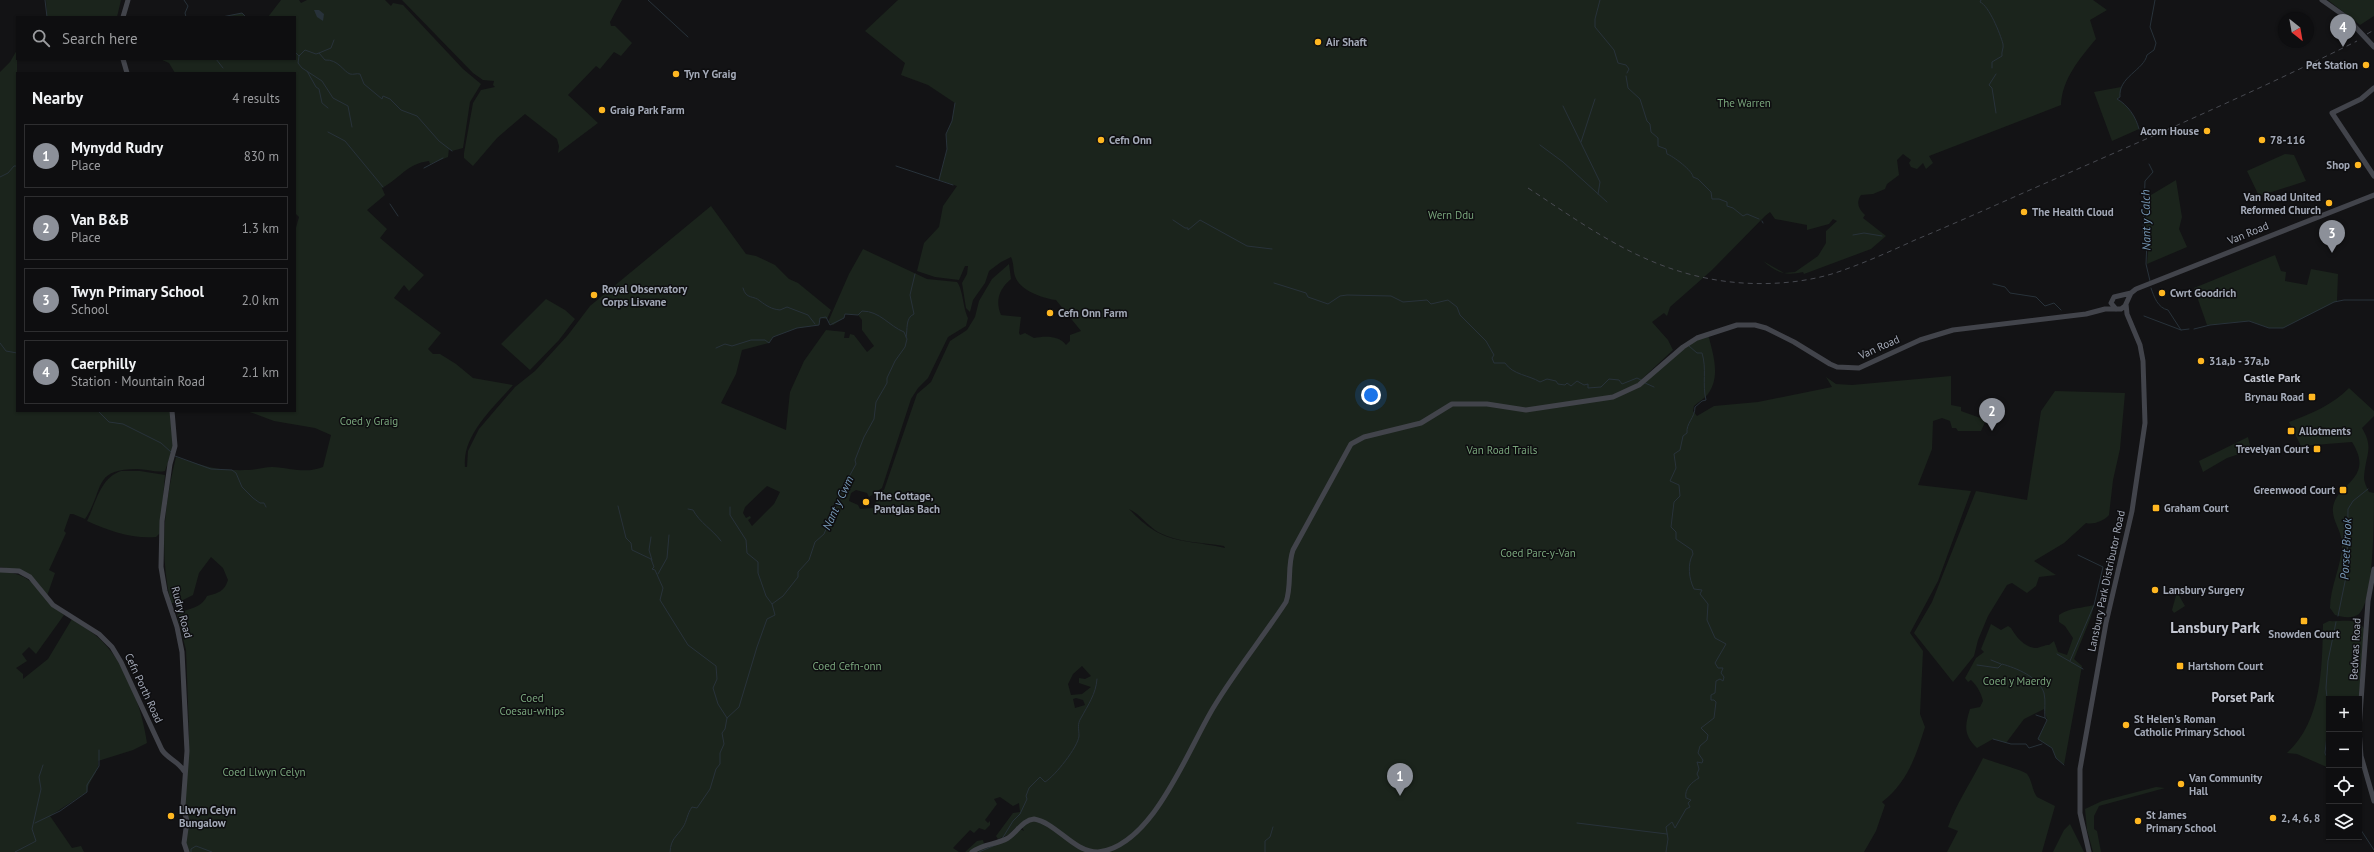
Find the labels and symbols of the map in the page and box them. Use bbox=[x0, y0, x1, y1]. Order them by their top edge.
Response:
north arrow bbox=[2278, 12, 2314, 48]
pin: 4 bbox=[2330, 14, 2356, 47]
place label: Air Shaft bbox=[1326, 35, 1367, 49]
marker: Air Shaft bbox=[1313, 37, 1323, 47]
place label: Pet Station bbox=[2306, 58, 2358, 72]
marker: Pet Station bbox=[2361, 60, 2371, 70]
place label: Tyn Y Graig bbox=[684, 67, 736, 81]
marker: Tyn Y Graig bbox=[671, 69, 681, 79]
park label: The Warren bbox=[1717, 96, 1771, 110]
place label: Graig Park Farm bbox=[610, 103, 685, 117]
marker: Graig Park Farm bbox=[597, 105, 607, 115]
place label: Acorn House bbox=[2140, 124, 2199, 138]
marker: Acorn House bbox=[2202, 126, 2212, 136]
place label: Cefn Onn bbox=[1109, 133, 1152, 147]
place label: 78-116 bbox=[2270, 133, 2305, 147]
marker: Cefn Onn bbox=[1096, 135, 1106, 145]
marker: 78-116 bbox=[2257, 135, 2267, 145]
place label: Shop bbox=[2326, 158, 2350, 172]
marker: Shop bbox=[2353, 160, 2363, 170]
water label: Nant y Calch bbox=[2137, 189, 2154, 251]
place label: Van Road United Reformed Church bbox=[2240, 190, 2321, 217]
marker: Van Road United Reformed Church bbox=[2324, 198, 2334, 208]
place label: The Health Cloud bbox=[2032, 205, 2114, 219]
marker: The Health Cloud bbox=[2019, 207, 2029, 217]
park label: Wern Ddu bbox=[1428, 208, 1474, 222]
street label: Van Road bbox=[2224, 218, 2271, 248]
pin: 3 bbox=[2319, 220, 2345, 253]
place label: Royal Observatory Corps Lisvane bbox=[602, 282, 688, 309]
place label: Cwrt Goodrich bbox=[2170, 286, 2236, 300]
marker: Cwrt Goodrich bbox=[2157, 288, 2167, 298]
marker: Royal Observatory Corps Lisvane bbox=[589, 290, 599, 300]
place label: Cefn Onn Farm bbox=[1058, 306, 1128, 320]
marker: Cefn Onn Farm bbox=[1045, 308, 1055, 318]
street label: Van Road bbox=[1855, 332, 1902, 363]
place label: 31a,b - 37a,b bbox=[2209, 354, 2270, 368]
marker: 31a,b - 37a,b bbox=[2196, 356, 2206, 366]
district label: Castle Park bbox=[2243, 370, 2301, 385]
your location bbox=[1361, 385, 1381, 405]
place label: Brynau Road bbox=[2245, 390, 2304, 404]
marker: Brynau Road bbox=[2307, 392, 2317, 402]
pin: 2 bbox=[1979, 398, 2005, 431]
park label: Coed y Graig bbox=[340, 414, 398, 428]
place label: Allotments bbox=[2299, 424, 2351, 438]
marker: Allotments bbox=[2286, 426, 2296, 436]
place label: Trevelyan Court bbox=[2236, 442, 2309, 456]
park label: Van Road Trails bbox=[1466, 443, 1538, 457]
marker: Trevelyan Court bbox=[2312, 444, 2322, 454]
water label: Nant y Cwm bbox=[819, 473, 857, 532]
place label: Greenwood Court bbox=[2254, 483, 2335, 497]
marker: Greenwood Court bbox=[2338, 485, 2348, 495]
place label: The Cottage, Pantglas Bach bbox=[874, 489, 940, 516]
marker: The Cottage, Pantglas Bach bbox=[861, 497, 871, 507]
place label: Graham Court bbox=[2164, 501, 2229, 515]
marker: Graham Court bbox=[2151, 503, 2161, 513]
street label: Lansbury Park Distributor Road bbox=[2084, 509, 2128, 653]
water label: Porset Brook bbox=[2336, 517, 2355, 580]
park label: Coed Parc-y-Van bbox=[1500, 546, 1576, 560]
place label: Lansbury Surgery bbox=[2163, 583, 2245, 597]
street label: Rudry Road bbox=[168, 585, 196, 639]
marker: Lansbury Surgery bbox=[2150, 585, 2160, 595]
marker: Snowden Court bbox=[2299, 616, 2309, 626]
street label: Bedwas Road bbox=[2346, 617, 2364, 680]
district label: Lansbury Park bbox=[2170, 618, 2260, 637]
place label: Snowden Court bbox=[2268, 627, 2340, 641]
street label: Cefn Porth Road bbox=[122, 651, 166, 725]
park label: Coed Cefn-onn bbox=[812, 659, 882, 673]
place label: Hartshorn Court bbox=[2188, 659, 2263, 673]
marker: Hartshorn Court bbox=[2175, 661, 2185, 671]
park label: Coed y Maerdy bbox=[1983, 674, 2052, 688]
district label: Porset Park bbox=[2212, 689, 2275, 706]
park label: Coed Coesau-whips bbox=[500, 691, 565, 718]
place label: St Helen's Roman Catholic Primary School bbox=[2134, 712, 2246, 739]
marker: St Helen's Roman Catholic Primary School bbox=[2121, 720, 2131, 730]
pin: 1 bbox=[1387, 763, 1413, 796]
park label: Coed Llwyn Celyn bbox=[222, 765, 306, 779]
place label: Van Community Hall bbox=[2188, 771, 2263, 798]
marker: Van Community Hall bbox=[2176, 779, 2186, 789]
place label: Llwyn Celyn Bungalow bbox=[179, 803, 236, 830]
place label: St James Primary School bbox=[2146, 808, 2217, 835]
marker: Llwyn Celyn Bungalow bbox=[166, 811, 176, 821]
place label: 2, 4, 6, 8 bbox=[2281, 811, 2320, 825]
marker: 2, 4, 6, 8 bbox=[2268, 813, 2278, 823]
marker: St James Primary School bbox=[2133, 816, 2143, 826]

